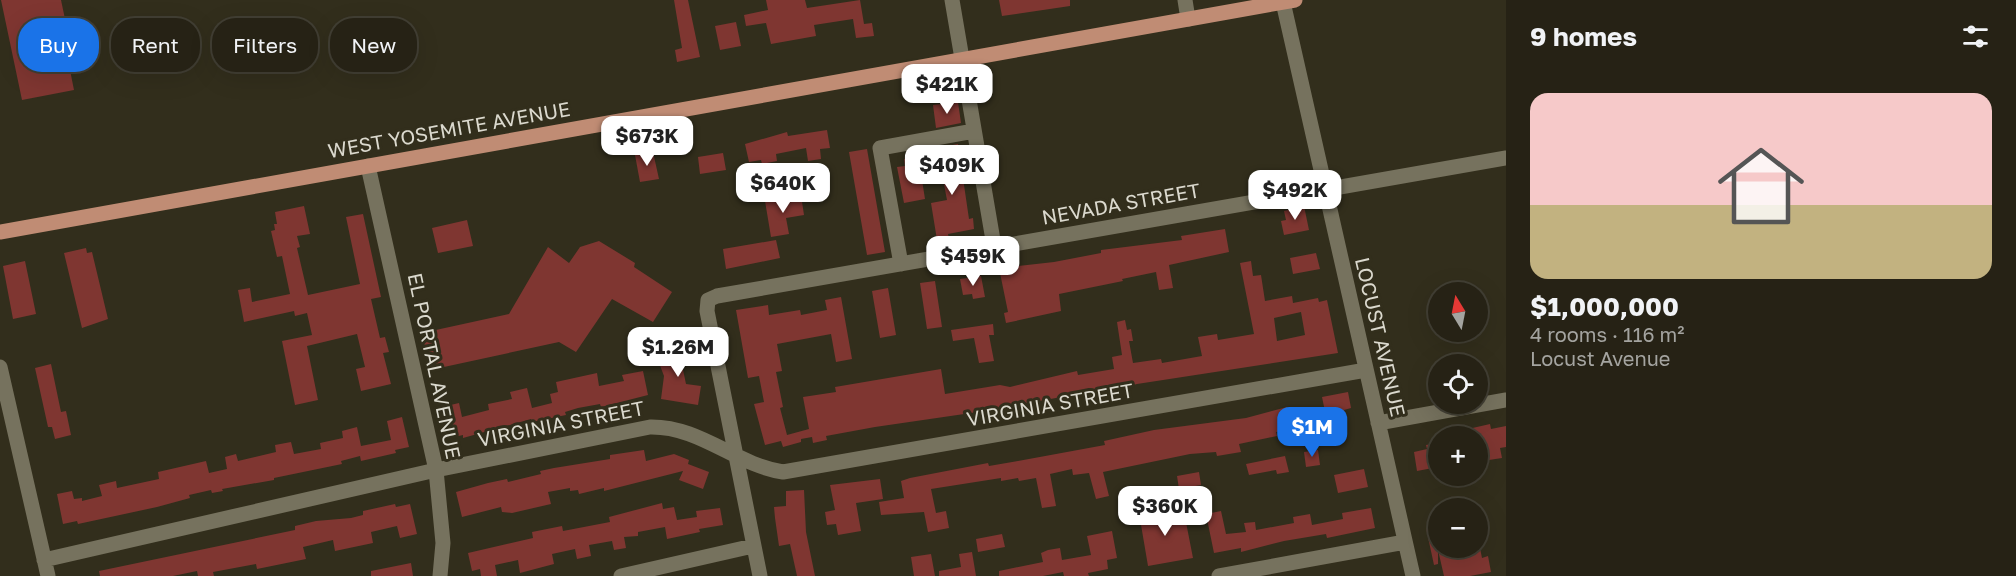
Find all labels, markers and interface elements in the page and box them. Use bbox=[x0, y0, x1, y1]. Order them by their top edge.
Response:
chip: Buy bbox=[18, 18, 99, 72]
chip: Rent bbox=[111, 18, 200, 72]
chip: Filters bbox=[212, 18, 318, 72]
chip: New bbox=[330, 18, 417, 72]
icon: filters bbox=[1959, 20, 1992, 53]
text: 9 homes bbox=[1530, 21, 1637, 52]
pin: $421K bbox=[905, 64, 989, 115]
text: $421K bbox=[916, 71, 978, 95]
street label: WEST YOSEMITE AVENUE bbox=[326, 96, 572, 162]
pin: $673K bbox=[605, 116, 689, 167]
text: $673K bbox=[615, 123, 679, 147]
icon: home bbox=[1707, 132, 1815, 240]
pin: $409K bbox=[910, 145, 994, 196]
text: $409K bbox=[919, 152, 985, 176]
pin: $640K bbox=[741, 163, 825, 214]
text: $640K bbox=[750, 170, 816, 194]
pin: $492K bbox=[1253, 170, 1337, 221]
street label: NEVADA STREET bbox=[1040, 177, 1202, 229]
text: $492K bbox=[1262, 177, 1328, 201]
pin: $459K bbox=[931, 236, 1015, 287]
text: $459K bbox=[940, 243, 1006, 267]
street label: LOCUST AVENUE bbox=[1351, 255, 1411, 419]
street label: EL PORTAL AVENUE bbox=[404, 271, 466, 461]
north arrow bbox=[1428, 282, 1488, 342]
map controls bbox=[1428, 282, 1488, 558]
text: $1,000,000 bbox=[1530, 291, 1679, 322]
text: 4 rooms · 116 m² bbox=[1530, 322, 1685, 346]
pin: $1.26M bbox=[629, 327, 727, 378]
text: $1.26M bbox=[642, 334, 714, 358]
text: Locust Avenue bbox=[1530, 346, 1670, 370]
button: locate bbox=[1428, 354, 1488, 414]
street label: VIRGINIA STREET bbox=[964, 378, 1135, 431]
street label: VIRGINIA STREET bbox=[476, 395, 646, 451]
pin: $1M bbox=[1283, 407, 1341, 458]
text: $1M bbox=[1291, 414, 1333, 438]
button: + bbox=[1428, 426, 1488, 486]
pin: $360K bbox=[1123, 486, 1207, 537]
text: $360K bbox=[1132, 493, 1198, 517]
button: − bbox=[1428, 498, 1488, 558]

